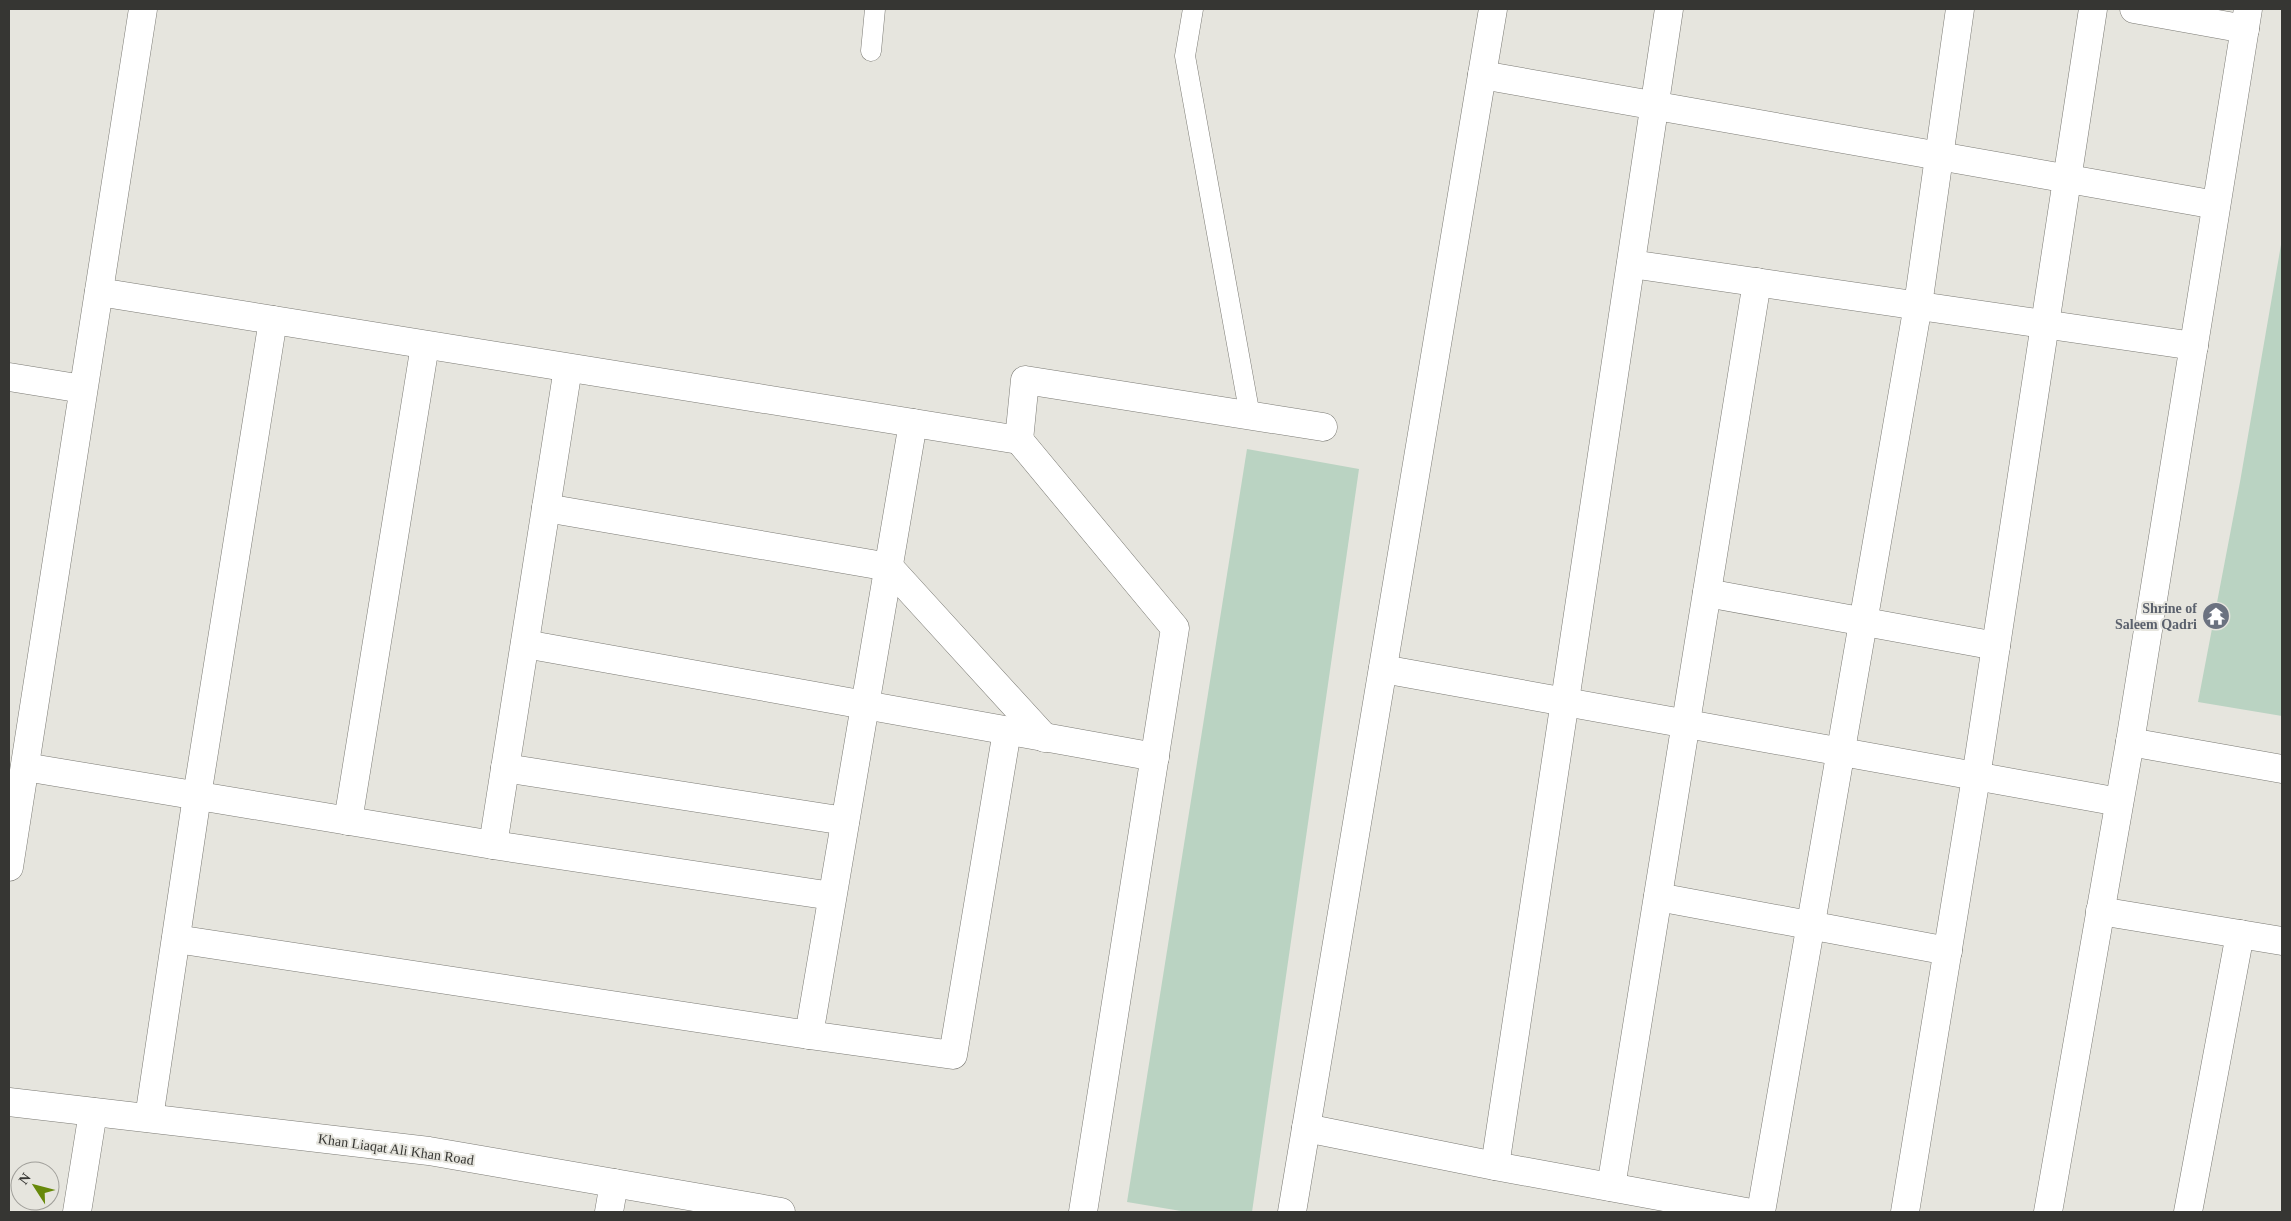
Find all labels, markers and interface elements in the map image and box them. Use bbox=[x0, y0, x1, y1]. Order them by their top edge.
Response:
place label: Shrine of Saleem Qadri bbox=[2115, 601, 2197, 632]
temple icon: Shrine of Saleem Qadri bbox=[2201, 601, 2231, 631]
street label: Khan Liaqat Ali Khan Road bbox=[317, 1131, 475, 1168]
north arrow bbox=[10, 1161, 60, 1211]
text: N bbox=[16, 1170, 34, 1187]

